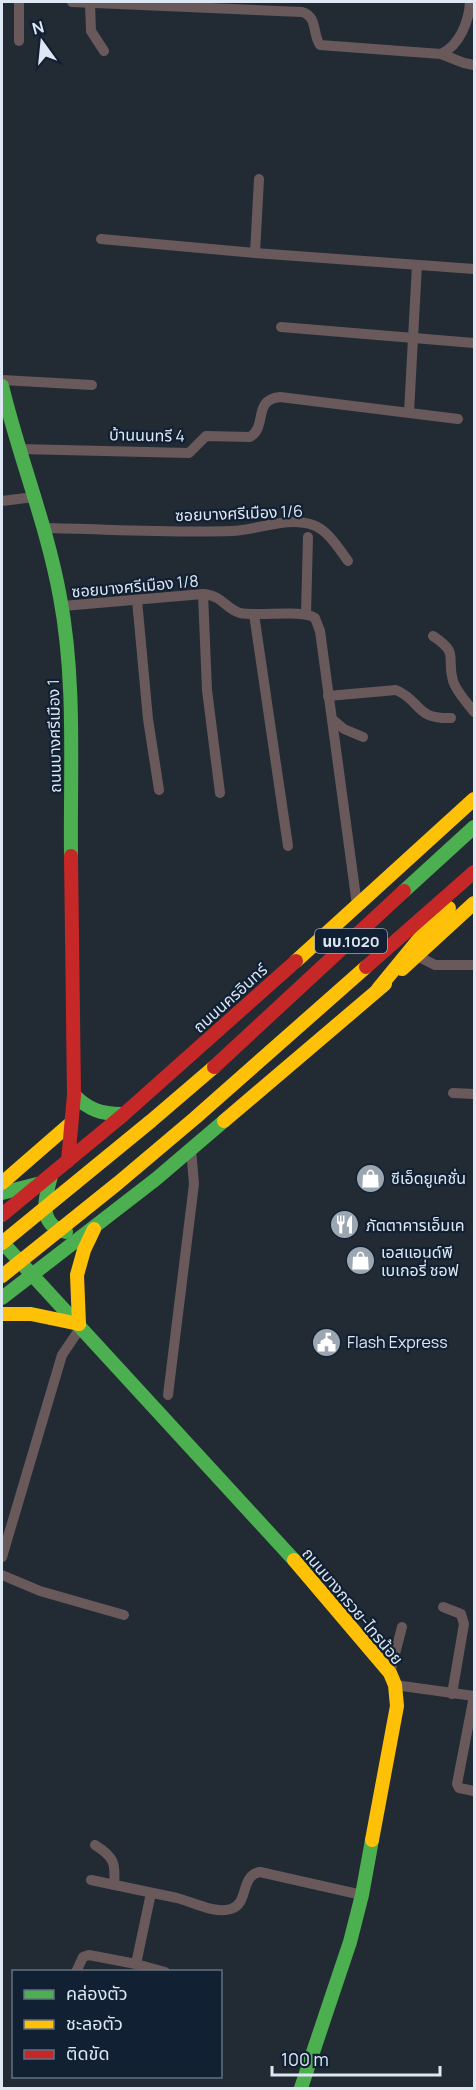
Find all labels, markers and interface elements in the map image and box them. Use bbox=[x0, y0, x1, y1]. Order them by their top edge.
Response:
north arrow bbox=[12, 12, 72, 72]
text: N bbox=[30, 15, 47, 40]
street label: บ้านนนทรี 4 bbox=[109, 423, 185, 447]
street label: ซอยบางศรีเมือง 1/6 bbox=[175, 500, 303, 526]
street label: ซอยบางศรีเมือง 1/8 bbox=[71, 569, 199, 603]
street label: ถนนบางศรีเมือง 1 bbox=[42, 679, 66, 793]
road number: นบ.1020 bbox=[315, 929, 387, 953]
street label: ถนนนครอินทร์ bbox=[188, 958, 273, 1037]
shop icon: ซีเอ็ดยูเคชั่น bbox=[354, 1162, 386, 1194]
place label: ซีเอ็ดยูเคชั่น bbox=[391, 1167, 466, 1189]
restaurant icon: ภัตตาคารเอ็มเค bbox=[329, 1209, 361, 1241]
place label: ภัตตาคารเอ็มเค bbox=[366, 1214, 465, 1236]
place label: เอสแอนด์พี เบเกอรี่ ชอฟ bbox=[381, 1241, 459, 1281]
shop icon: เอสแอนด์พี เบเกอรี่ ชอฟ bbox=[344, 1245, 376, 1277]
public building icon: Flash Express bbox=[310, 1326, 342, 1358]
place label: Flash Express bbox=[347, 1331, 448, 1353]
street label: ถนนบางกรวย-ไทรน้อย bbox=[298, 1543, 408, 1669]
legend bbox=[12, 1970, 222, 2078]
text: คล่องตัว bbox=[66, 1981, 128, 2005]
text: ชะลอตัว bbox=[66, 2011, 123, 2035]
scale bar bbox=[272, 2039, 440, 2077]
text: ติดขัด bbox=[66, 2041, 109, 2065]
text: 100 m bbox=[281, 2047, 329, 2071]

